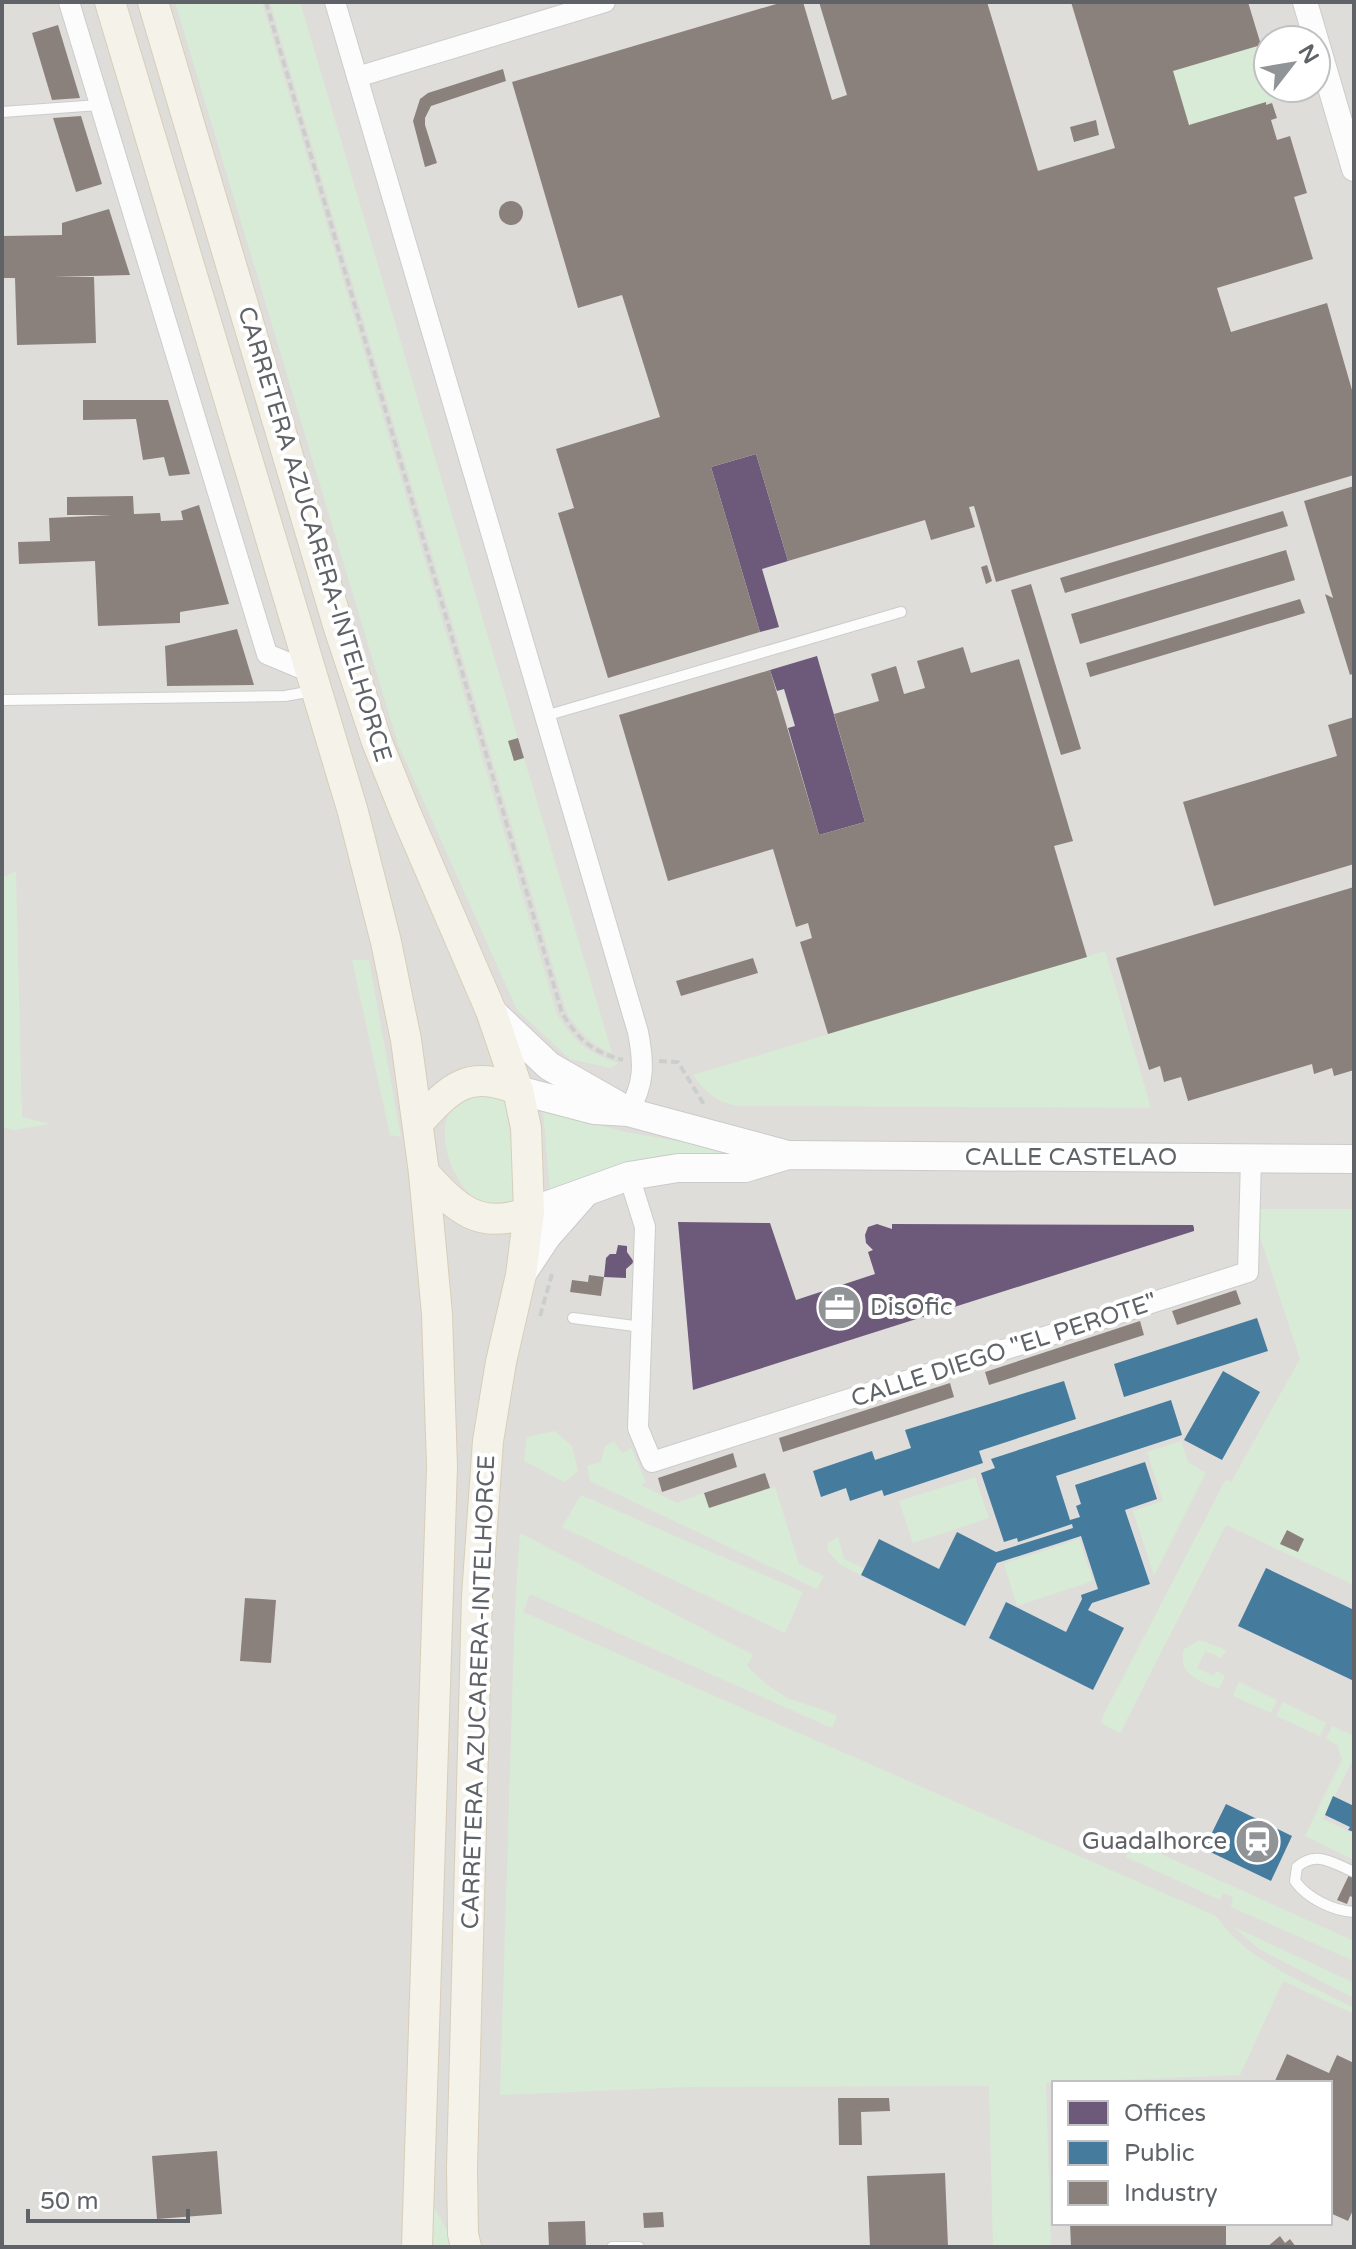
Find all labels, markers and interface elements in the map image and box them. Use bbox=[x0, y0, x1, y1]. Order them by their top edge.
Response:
north arrow bbox=[1252, 24, 1332, 104]
text: N bbox=[1293, 40, 1324, 68]
street label: CARRETERA AZUCARERA-INTELHORCE bbox=[231, 303, 398, 765]
street label: CALLE CASTELAO bbox=[965, 1143, 1177, 1172]
office icon: DisOfic bbox=[815, 1283, 863, 1331]
street label: CALLE DIEGO "EL PEROTE" bbox=[847, 1287, 1161, 1414]
place label: DisOfic bbox=[870, 1293, 953, 1322]
street label: CARRETERA AZUCARERA-INTELHORCE bbox=[456, 1454, 501, 1930]
station icon: Guadalhorce bbox=[1234, 1817, 1282, 1865]
place label: Guadalhorce bbox=[1082, 1827, 1227, 1856]
legend bbox=[1052, 2081, 1332, 2225]
text: Offices bbox=[1124, 2099, 1206, 2128]
text: Public bbox=[1124, 2139, 1194, 2168]
scale bar bbox=[28, 2173, 188, 2223]
text: Industry bbox=[1124, 2179, 1218, 2208]
text: 50 m bbox=[40, 2187, 98, 2216]

